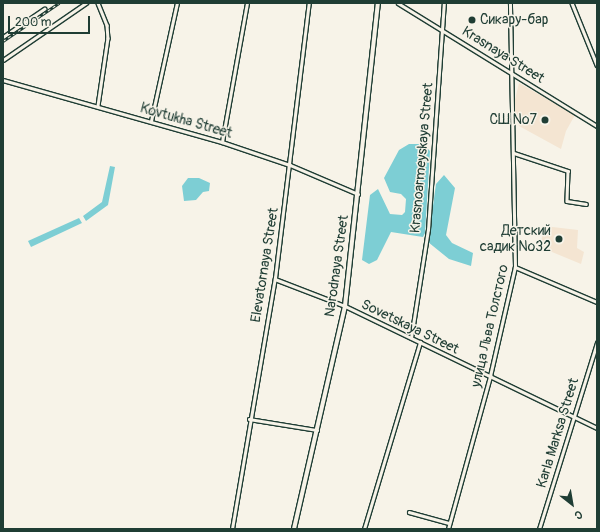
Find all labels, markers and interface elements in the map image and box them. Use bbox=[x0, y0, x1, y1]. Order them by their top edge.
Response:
scale bar bbox=[10, 8, 92, 34]
place label: Сикару-бар bbox=[480, 12, 548, 28]
text: 200 m bbox=[15, 15, 51, 30]
marker: Сикару-бар bbox=[467, 15, 477, 25]
street label: Krasnaya Street bbox=[459, 23, 547, 87]
street label: Krasnoarmeyskaya Street bbox=[407, 82, 437, 234]
street label: Kovtukha Street bbox=[138, 100, 234, 142]
place label: СШ №7 bbox=[489, 112, 537, 128]
marker: СШ №7 bbox=[540, 115, 550, 125]
street label: Elevatornaya Street bbox=[248, 206, 282, 324]
street label: Narodnaya Street bbox=[322, 214, 352, 318]
place label: Детский садик №32 bbox=[480, 223, 551, 256]
marker: Детский садик №32 bbox=[554, 234, 564, 244]
street label: улица Льва Толстого bbox=[468, 263, 512, 389]
street label: Sovetskaya Street bbox=[358, 296, 462, 358]
street label: Karla Marksa Street bbox=[533, 376, 583, 490]
north arrow bbox=[552, 484, 592, 524]
text: С bbox=[572, 507, 585, 522]

